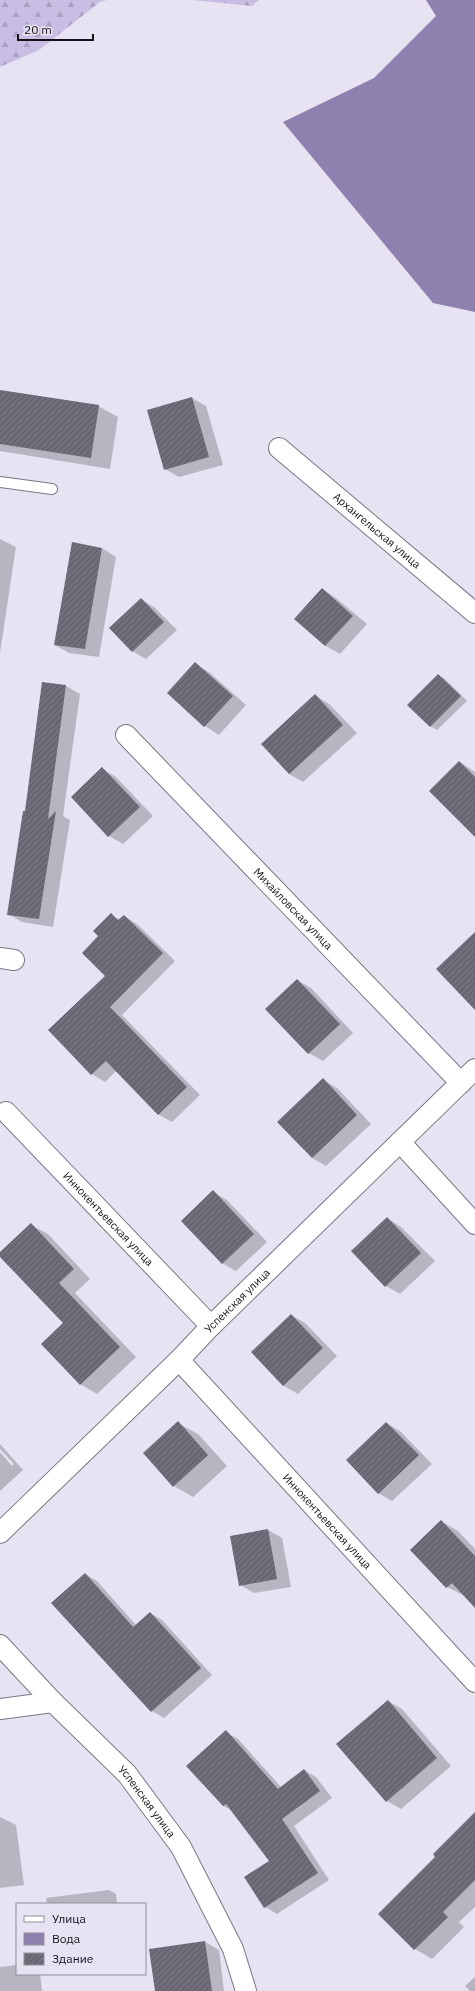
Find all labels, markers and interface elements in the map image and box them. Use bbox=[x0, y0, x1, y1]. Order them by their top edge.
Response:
scale bar bbox=[18, 16, 93, 42]
text: 20 m bbox=[24, 22, 52, 37]
street label: Архангельская улица bbox=[330, 490, 424, 571]
street label: Михайловская улица bbox=[251, 865, 336, 953]
street label: Иннокентьевская улица bbox=[60, 1169, 157, 1269]
street label: Успенская улица bbox=[201, 1265, 273, 1336]
street label: Иннокентьевская улица bbox=[280, 1471, 375, 1572]
street label: Успенская улица bbox=[115, 1762, 179, 1840]
legend bbox=[16, 1903, 146, 1975]
text: Улица bbox=[52, 1911, 86, 1926]
text: Вода bbox=[52, 1931, 81, 1946]
text: Здание bbox=[52, 1951, 94, 1966]

